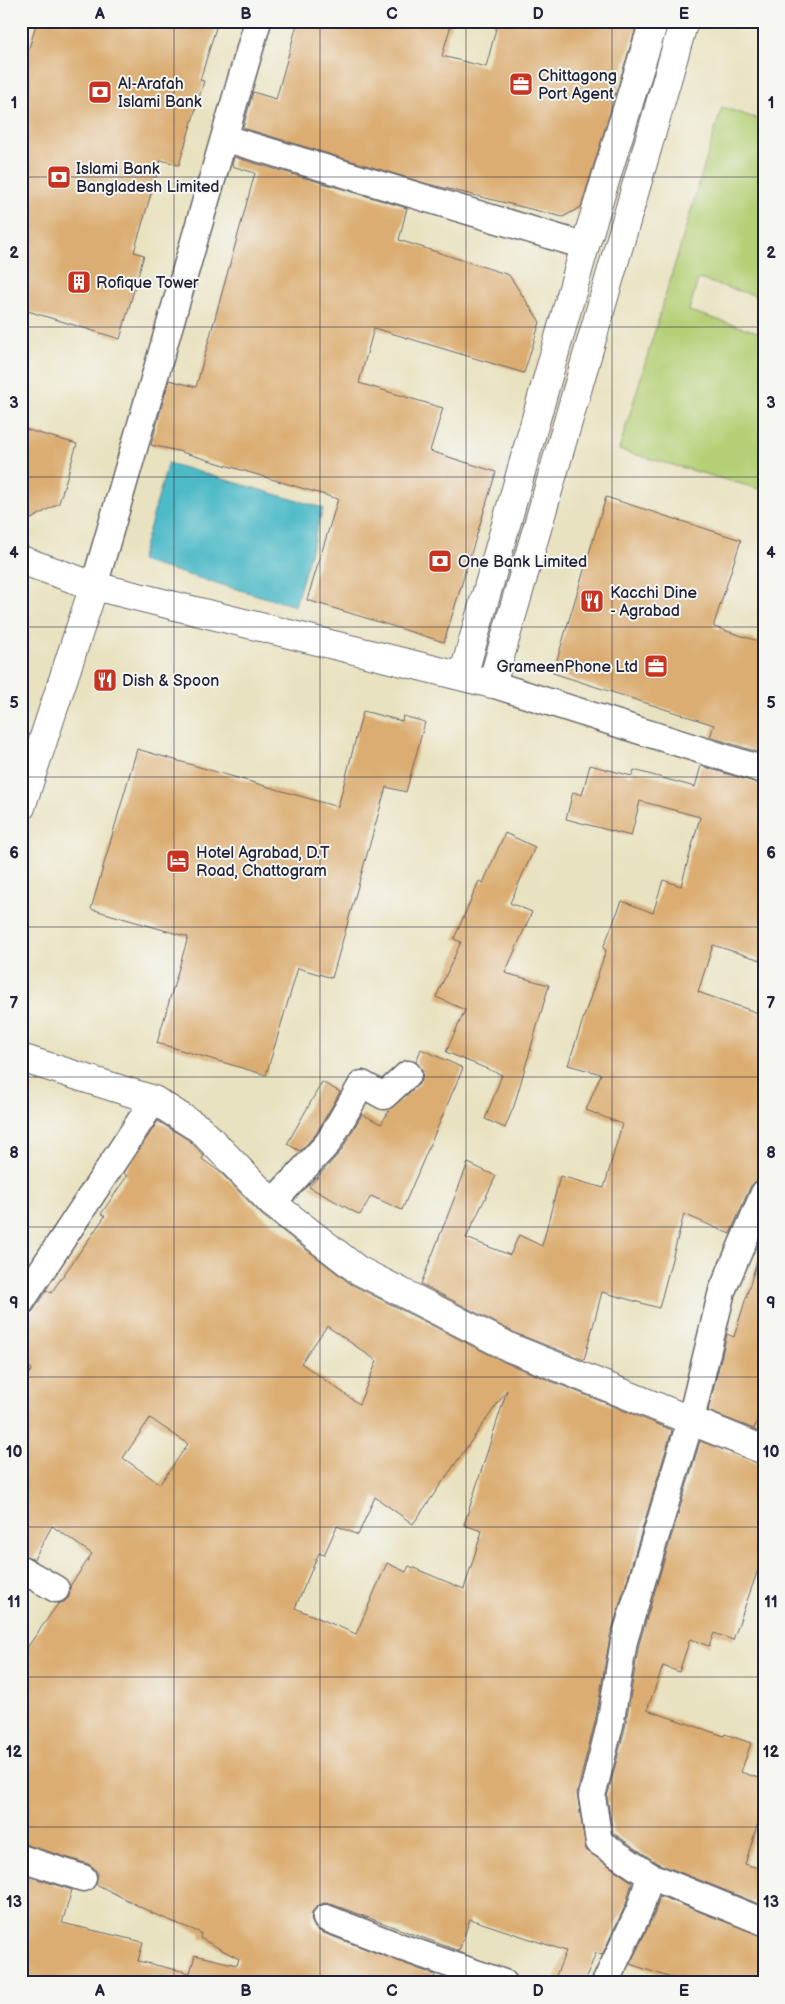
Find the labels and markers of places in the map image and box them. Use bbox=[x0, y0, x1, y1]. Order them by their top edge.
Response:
place label: Chittagong Port Agent bbox=[538, 67, 617, 104]
office icon: Chittagong Port Agent bbox=[508, 71, 534, 97]
place label: Al-Arafah Islami Bank bbox=[118, 75, 202, 112]
bank icon: Al-Arafah Islami Bank bbox=[87, 79, 113, 105]
place label: Islami Bank Bangladesh Limited bbox=[76, 160, 220, 197]
bank icon: Islami Bank Bangladesh Limited bbox=[46, 164, 72, 190]
building icon: Rofique Tower bbox=[66, 269, 92, 295]
place label: Rofique Tower bbox=[96, 274, 199, 293]
bank icon: One Bank Limited bbox=[427, 548, 453, 574]
place label: One Bank Limited bbox=[458, 553, 587, 572]
place label: Kacchi Dine - Agrabad bbox=[610, 584, 698, 621]
restaurant icon: Kacchi Dine - Agrabad bbox=[579, 588, 605, 614]
office icon: GrameenPhone Ltd bbox=[643, 653, 669, 679]
place label: GrameenPhone Ltd bbox=[497, 658, 638, 677]
restaurant icon: Dish & Spoon bbox=[92, 667, 118, 693]
place label: Dish & Spoon bbox=[122, 672, 219, 691]
place label: Hotel Agrabad, D.T Road, Chattogram bbox=[196, 844, 330, 881]
hotel icon: Hotel Agrabad, D.T Road, Chattogram bbox=[165, 848, 191, 874]

